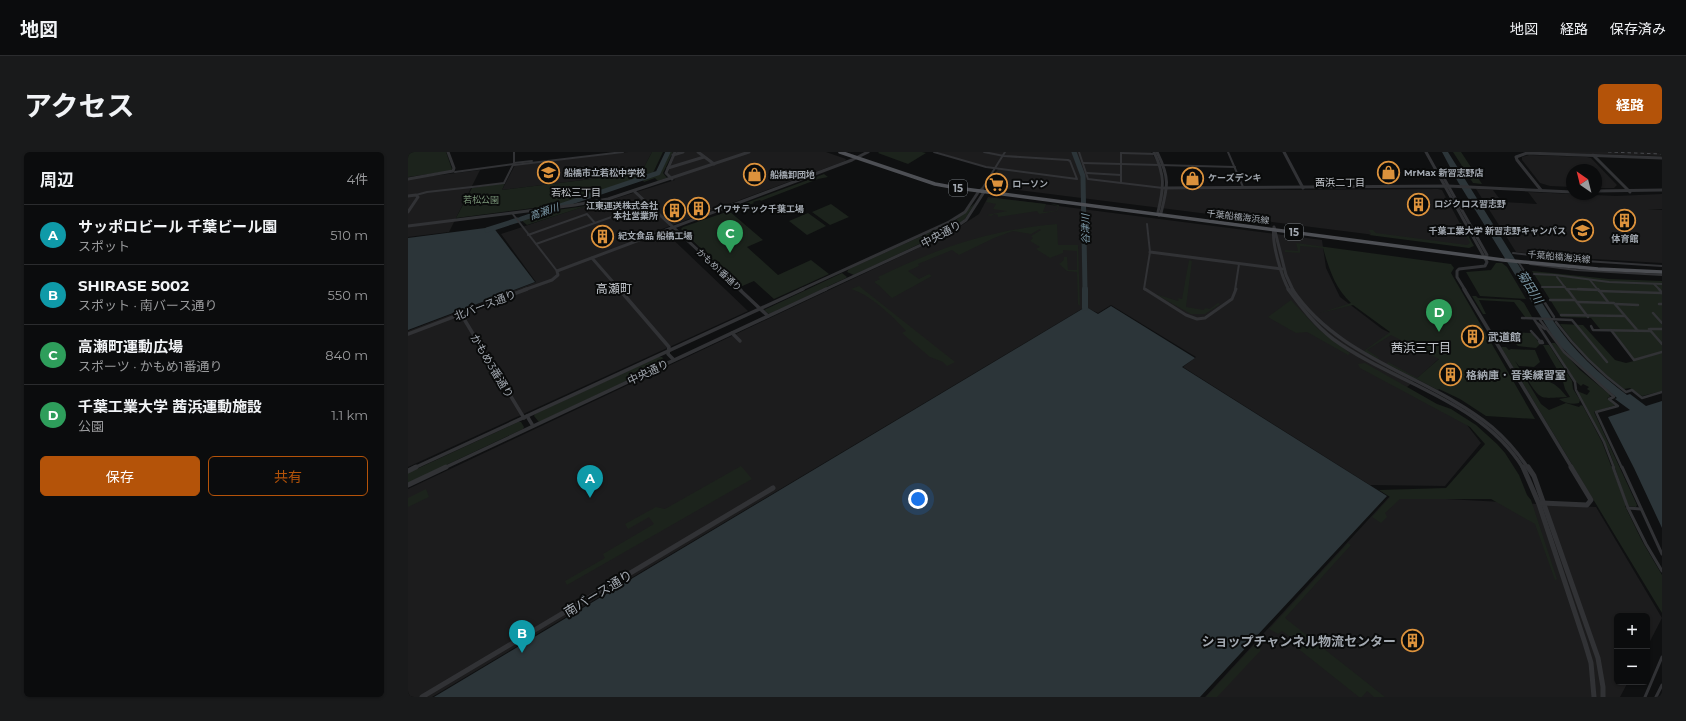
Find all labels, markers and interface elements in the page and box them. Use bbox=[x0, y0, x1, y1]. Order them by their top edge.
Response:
text: 地図 bbox=[20, 18, 58, 41]
text: 地図 bbox=[1510, 20, 1538, 38]
text: 経路 bbox=[1560, 20, 1588, 38]
text: 保存済み bbox=[1610, 20, 1666, 38]
button: 経路 bbox=[1598, 84, 1662, 124]
text: アクセス bbox=[24, 89, 135, 123]
school or university icon: 船橋市立若松中学校 bbox=[535, 160, 561, 186]
shop icon: MrMax 新習志野店 bbox=[1375, 160, 1401, 186]
shop icon: 船橋卸団地 bbox=[741, 162, 767, 188]
north arrow bbox=[1566, 164, 1602, 200]
shop icon: ケーズデンキ bbox=[1179, 165, 1205, 191]
place label: 船橋市立若松中学校 bbox=[564, 167, 646, 178]
place label: MrMax 新習志野店 bbox=[1404, 167, 1483, 178]
place label: 船橋卸団地 bbox=[770, 169, 815, 180]
text: 周辺 bbox=[40, 170, 74, 190]
text: 4件 bbox=[346, 171, 368, 187]
supermarket icon: ローソン bbox=[983, 171, 1009, 197]
place label: ケーズデンキ bbox=[1208, 172, 1262, 183]
district label: 茜浜二丁目 bbox=[1315, 176, 1365, 189]
place label: ローソン bbox=[1012, 178, 1048, 189]
road number: 15 bbox=[949, 180, 967, 196]
district label: 若松三丁目 bbox=[551, 186, 601, 199]
building icon: ロジクロス習志野 bbox=[1406, 191, 1432, 217]
park label: 若松公園 bbox=[463, 194, 499, 205]
building icon: イワサテック千葉工場 bbox=[686, 196, 712, 222]
building icon: 江東運送株式会社 本社営業所 bbox=[661, 198, 687, 224]
place label: ロジクロス習志野 bbox=[1434, 198, 1506, 209]
water label: 高瀬川 bbox=[528, 200, 561, 223]
place label: 江東運送株式会社 本社営業所 bbox=[586, 200, 658, 221]
place label: イワサテック千葉工場 bbox=[714, 203, 804, 214]
street label: 千葉船橋海浜線 bbox=[1206, 207, 1271, 226]
building icon: 体育館 bbox=[1612, 207, 1638, 233]
water label: 谷津川 bbox=[1079, 213, 1092, 244]
text: サッポロビール 千葉ビール園 bbox=[78, 217, 277, 236]
street label: 中央通り bbox=[918, 217, 964, 251]
school or university icon: 千葉工業大学 新習志野キャンパス bbox=[1569, 218, 1595, 244]
pin: C bbox=[717, 220, 743, 253]
building icon: 紀文食品 船橋工場 bbox=[589, 223, 615, 249]
road number: 15 bbox=[1285, 224, 1303, 240]
place label: 千葉工業大学 新習志野キャンパス bbox=[1428, 225, 1566, 236]
text: A bbox=[48, 227, 58, 243]
text: 510 m bbox=[330, 227, 368, 243]
place label: 紀文食品 船橋工場 bbox=[618, 230, 693, 241]
place label: 体育館 bbox=[1610, 233, 1639, 244]
text: スポット bbox=[78, 238, 130, 254]
street label: かもめ1番通り bbox=[695, 246, 744, 293]
street label: 千葉船橋海浜線 bbox=[1527, 248, 1592, 265]
water label: 菊田川 bbox=[1515, 267, 1547, 308]
text: SHIRASE 5002 bbox=[78, 276, 189, 295]
district label: 高瀬町 bbox=[596, 281, 632, 296]
text: B bbox=[48, 287, 58, 303]
text: 550 m bbox=[328, 287, 368, 303]
street label: 北バース通り bbox=[452, 287, 518, 323]
text: スポット · 南バース通り bbox=[78, 297, 217, 313]
pin: D bbox=[1426, 299, 1452, 332]
building icon: 武道館 bbox=[1460, 324, 1486, 350]
place label: 武道館 bbox=[1488, 330, 1521, 344]
street label: かもめ3番通り bbox=[467, 331, 517, 401]
text: 高瀬町運動広場 bbox=[78, 337, 183, 356]
district label: 茜浜三丁目 bbox=[1391, 340, 1451, 355]
text: C bbox=[48, 347, 58, 363]
text: 840 m bbox=[325, 347, 368, 363]
street label: 中央通り bbox=[625, 356, 671, 388]
text: スポーツ · かもめ1番通り bbox=[78, 358, 223, 374]
building icon: 格納庫 ･ 音楽練習室 bbox=[1438, 362, 1464, 388]
place label: 格納庫 ･ 音楽練習室 bbox=[1466, 368, 1566, 382]
text: 千葉工業大学 茜浜運動施設 bbox=[78, 397, 262, 416]
text: D bbox=[48, 407, 58, 423]
text: 1.1 km bbox=[331, 407, 368, 423]
text: 公園 bbox=[78, 418, 104, 434]
button: 保存 bbox=[40, 456, 200, 496]
button: 共有 bbox=[208, 456, 368, 496]
pin: A bbox=[577, 465, 603, 498]
your location bbox=[908, 489, 928, 509]
street label: 南バース通り bbox=[561, 566, 635, 620]
map controls bbox=[1614, 613, 1650, 685]
button: + bbox=[1614, 613, 1650, 649]
pin: B bbox=[509, 620, 535, 653]
building icon: ショップチャンネル物流センター bbox=[1399, 628, 1425, 654]
place label: ショップチャンネル物流センター bbox=[1201, 633, 1396, 649]
button: − bbox=[1614, 649, 1650, 685]

